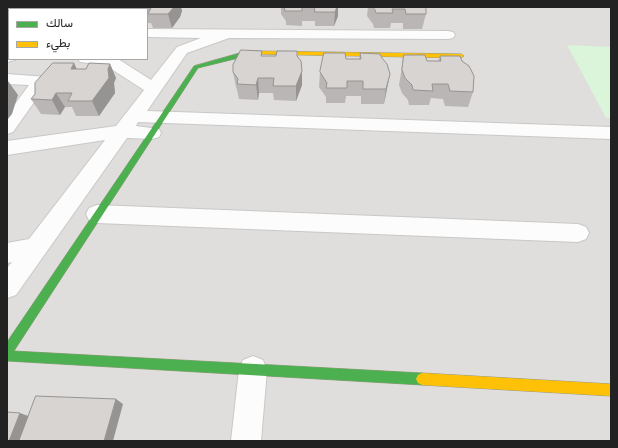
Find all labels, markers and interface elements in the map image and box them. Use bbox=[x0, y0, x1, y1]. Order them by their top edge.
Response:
legend bbox=[8, 8, 148, 60]
text: سالك bbox=[46, 15, 73, 29]
text: بطيء bbox=[46, 35, 70, 49]

